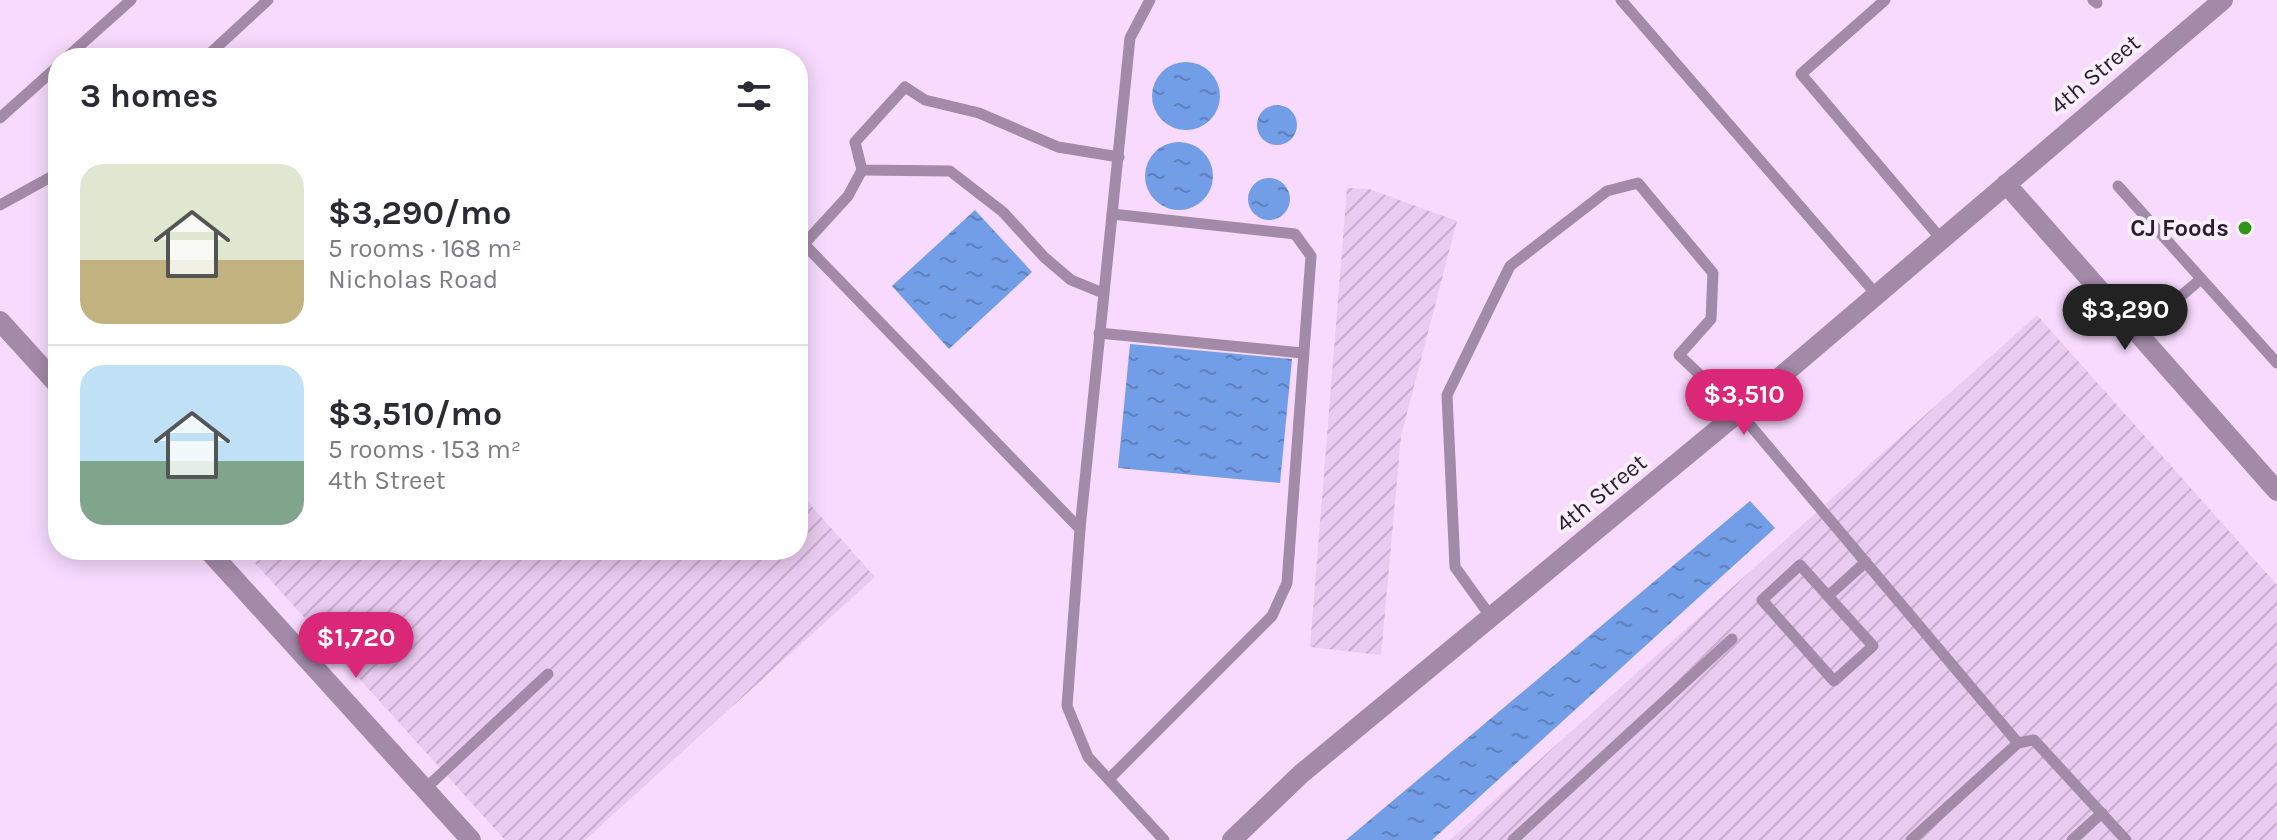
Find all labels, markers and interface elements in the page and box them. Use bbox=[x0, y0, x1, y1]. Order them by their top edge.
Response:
street label: 4th Street bbox=[2044, 28, 2146, 120]
icon: filters bbox=[732, 74, 776, 118]
text: 3 homes bbox=[80, 76, 218, 116]
text: $3,290/mo bbox=[328, 193, 512, 233]
icon: home bbox=[144, 196, 240, 292]
place label: CJ Foods bbox=[2130, 214, 2229, 242]
marker: CJ Foods bbox=[2236, 219, 2254, 237]
text: 5 rooms · 168 m² bbox=[328, 233, 522, 264]
text: Nicholas Road bbox=[328, 264, 498, 295]
pin: $3,290 bbox=[2060, 284, 2190, 352]
text: $3,290 bbox=[2081, 294, 2169, 325]
pin: $3,510 bbox=[1679, 369, 1809, 437]
text: $3,510 bbox=[1703, 379, 1785, 410]
text: $3,510/mo bbox=[328, 394, 502, 434]
icon: home bbox=[144, 397, 240, 493]
text: 5 rooms · 153 m² bbox=[328, 434, 521, 465]
street label: 4th Street bbox=[1550, 448, 1652, 538]
text: 4th Street bbox=[328, 465, 446, 496]
pin: $1,720 bbox=[291, 612, 421, 680]
text: $1,720 bbox=[317, 622, 395, 653]

